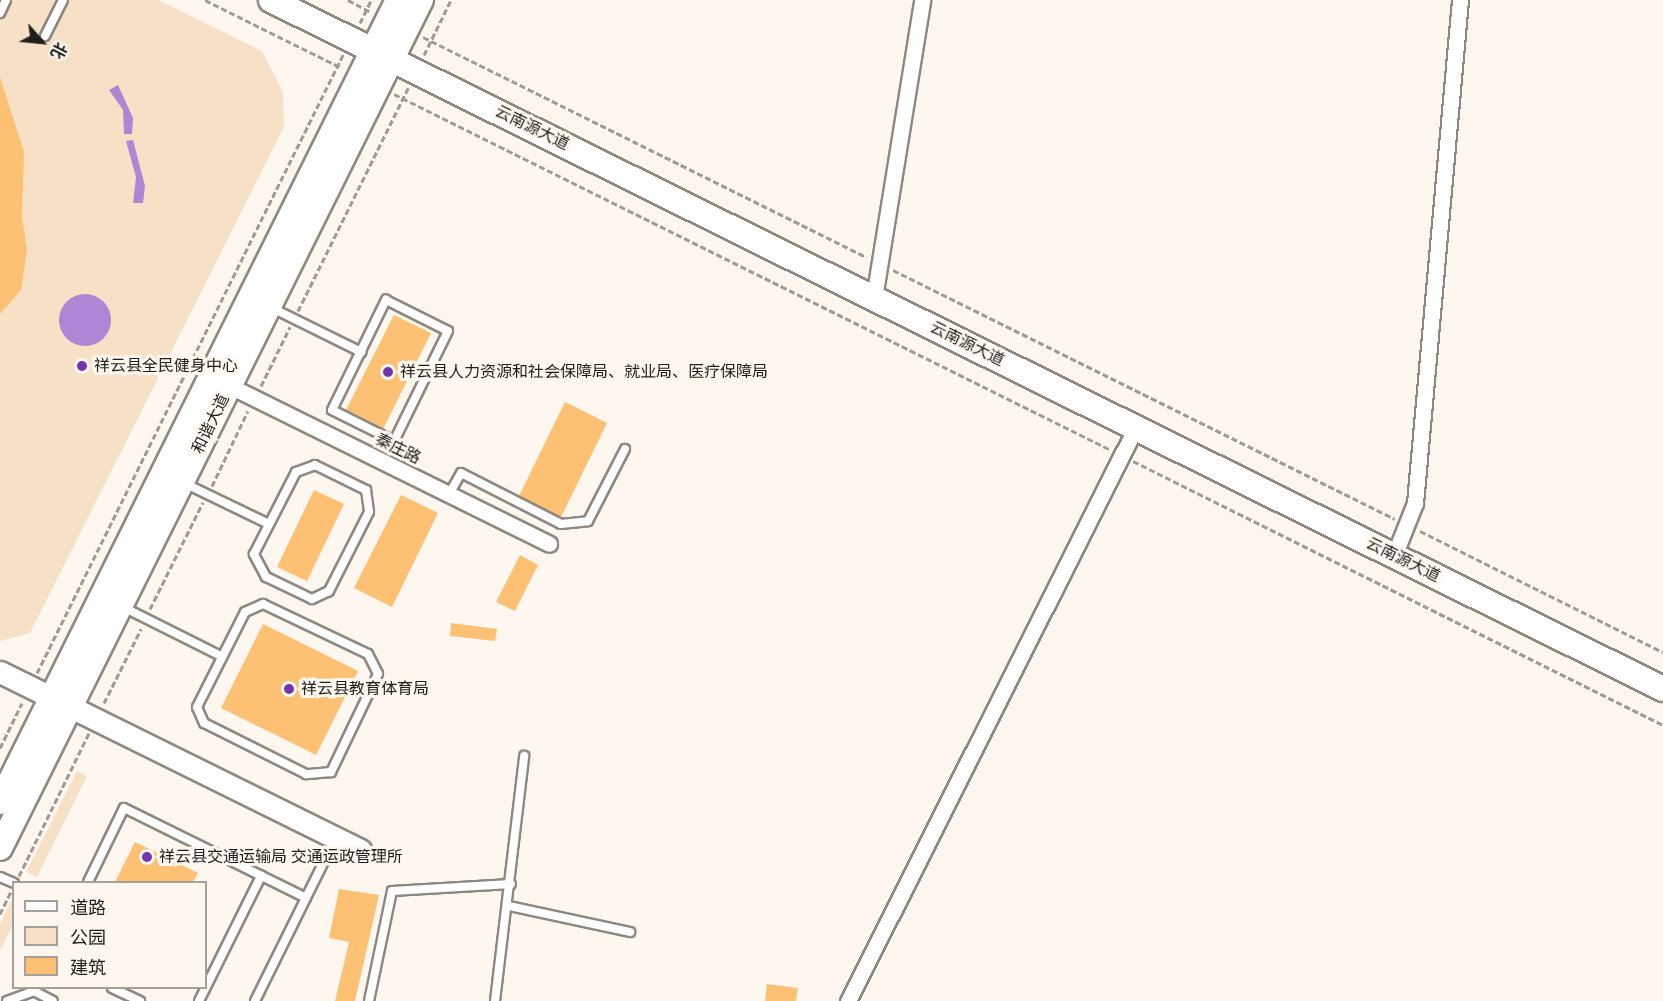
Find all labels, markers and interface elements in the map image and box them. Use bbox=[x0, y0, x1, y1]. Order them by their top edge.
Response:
north arrow bbox=[12, 12, 72, 72]
text: 北 bbox=[46, 39, 71, 62]
street label: 云南源大道 bbox=[492, 102, 572, 154]
street label: 云南源大道 bbox=[927, 318, 1007, 370]
place label: 祥云县全民健身中心 bbox=[94, 356, 238, 376]
marker: 祥云县全民健身中心 bbox=[75, 359, 89, 373]
place label: 祥云县人力资源和社会保障局、就业局、医疗保障局 bbox=[400, 362, 768, 382]
marker: 祥云县人力资源和社会保障局、就业局、医疗保障局 bbox=[381, 365, 395, 379]
street label: 和谐大道 bbox=[188, 391, 234, 457]
street label: 秦庄路 bbox=[372, 430, 424, 468]
street label: 云南源大道 bbox=[1363, 534, 1443, 586]
place label: 祥云县教育体育局 bbox=[301, 679, 429, 699]
marker: 祥云县教育体育局 bbox=[282, 682, 296, 696]
place label: 祥云县交通运输局 交通运政管理所 bbox=[159, 847, 403, 867]
marker: 祥云县交通运输局 交通运政管理所 bbox=[140, 850, 154, 864]
legend bbox=[12, 881, 207, 989]
text: 道路 bbox=[70, 897, 106, 919]
text: 公园 bbox=[70, 927, 106, 949]
text: 建筑 bbox=[70, 957, 106, 979]

